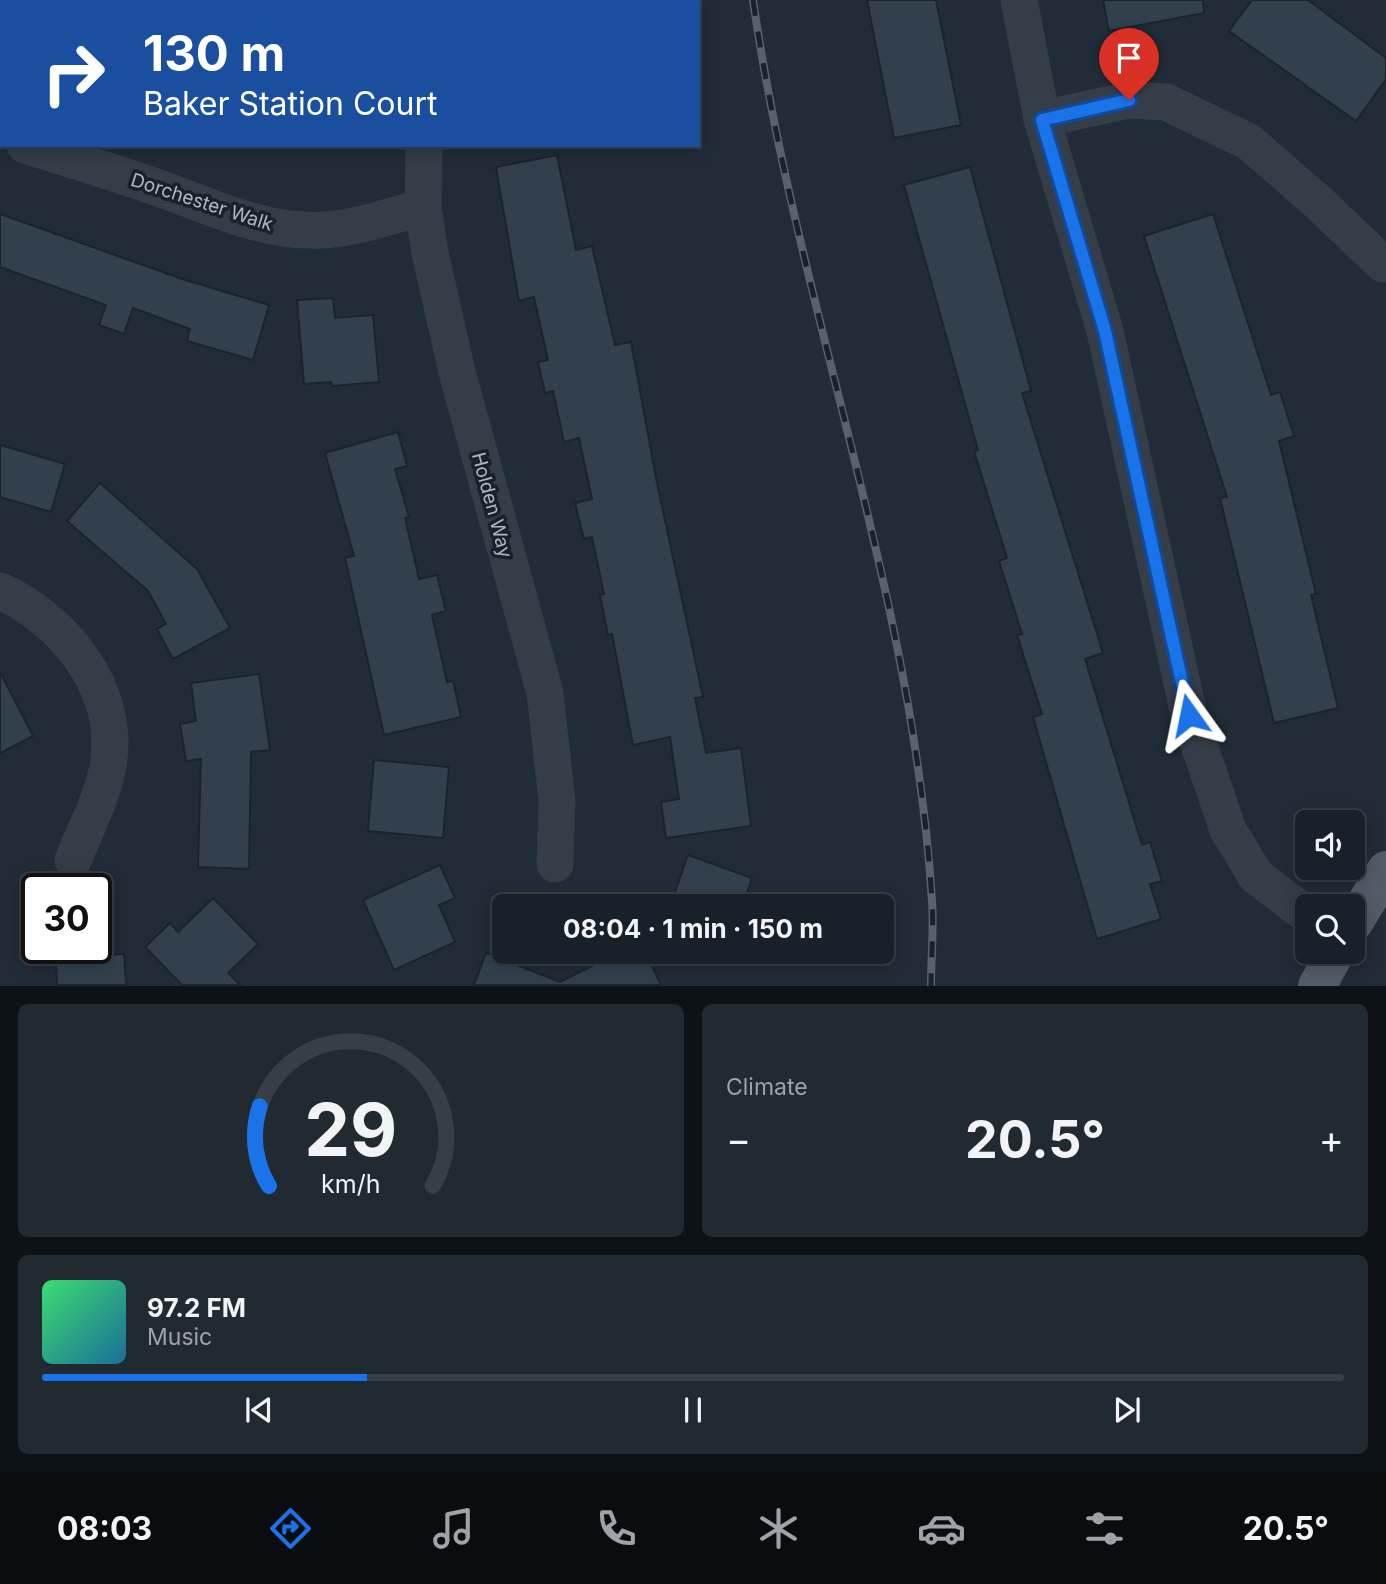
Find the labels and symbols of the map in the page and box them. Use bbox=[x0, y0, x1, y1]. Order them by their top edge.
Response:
pin bbox=[1099, 28, 1159, 100]
street label: Dorchester Walk bbox=[128, 168, 277, 236]
street label: Holden Way bbox=[467, 450, 517, 561]
position arrow bbox=[1152, 678, 1226, 752]
speed limit sign: 30 bbox=[21, 873, 112, 964]

